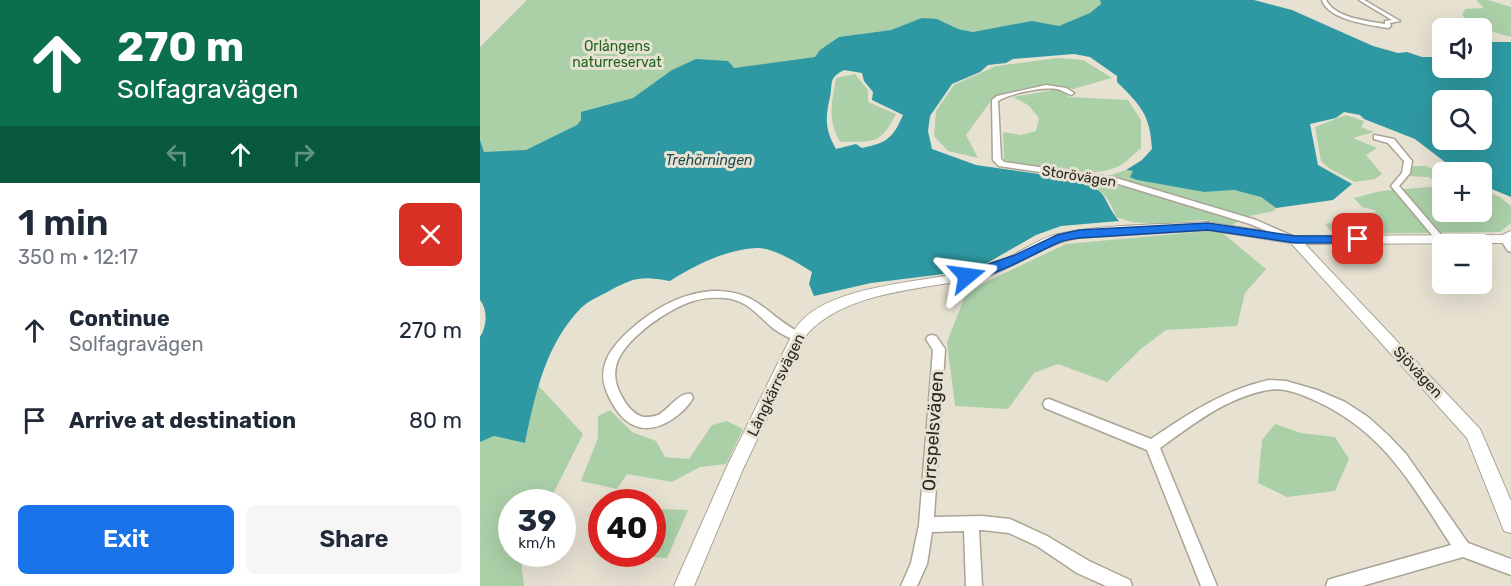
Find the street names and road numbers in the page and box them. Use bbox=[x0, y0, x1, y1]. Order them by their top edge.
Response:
street label: Storövägen bbox=[1041, 162, 1117, 191]
street label: Långkärrsvägen bbox=[743, 331, 809, 439]
street label: Sjövägen bbox=[1390, 342, 1446, 402]
street label: Orrspelsvägen bbox=[918, 370, 948, 492]

